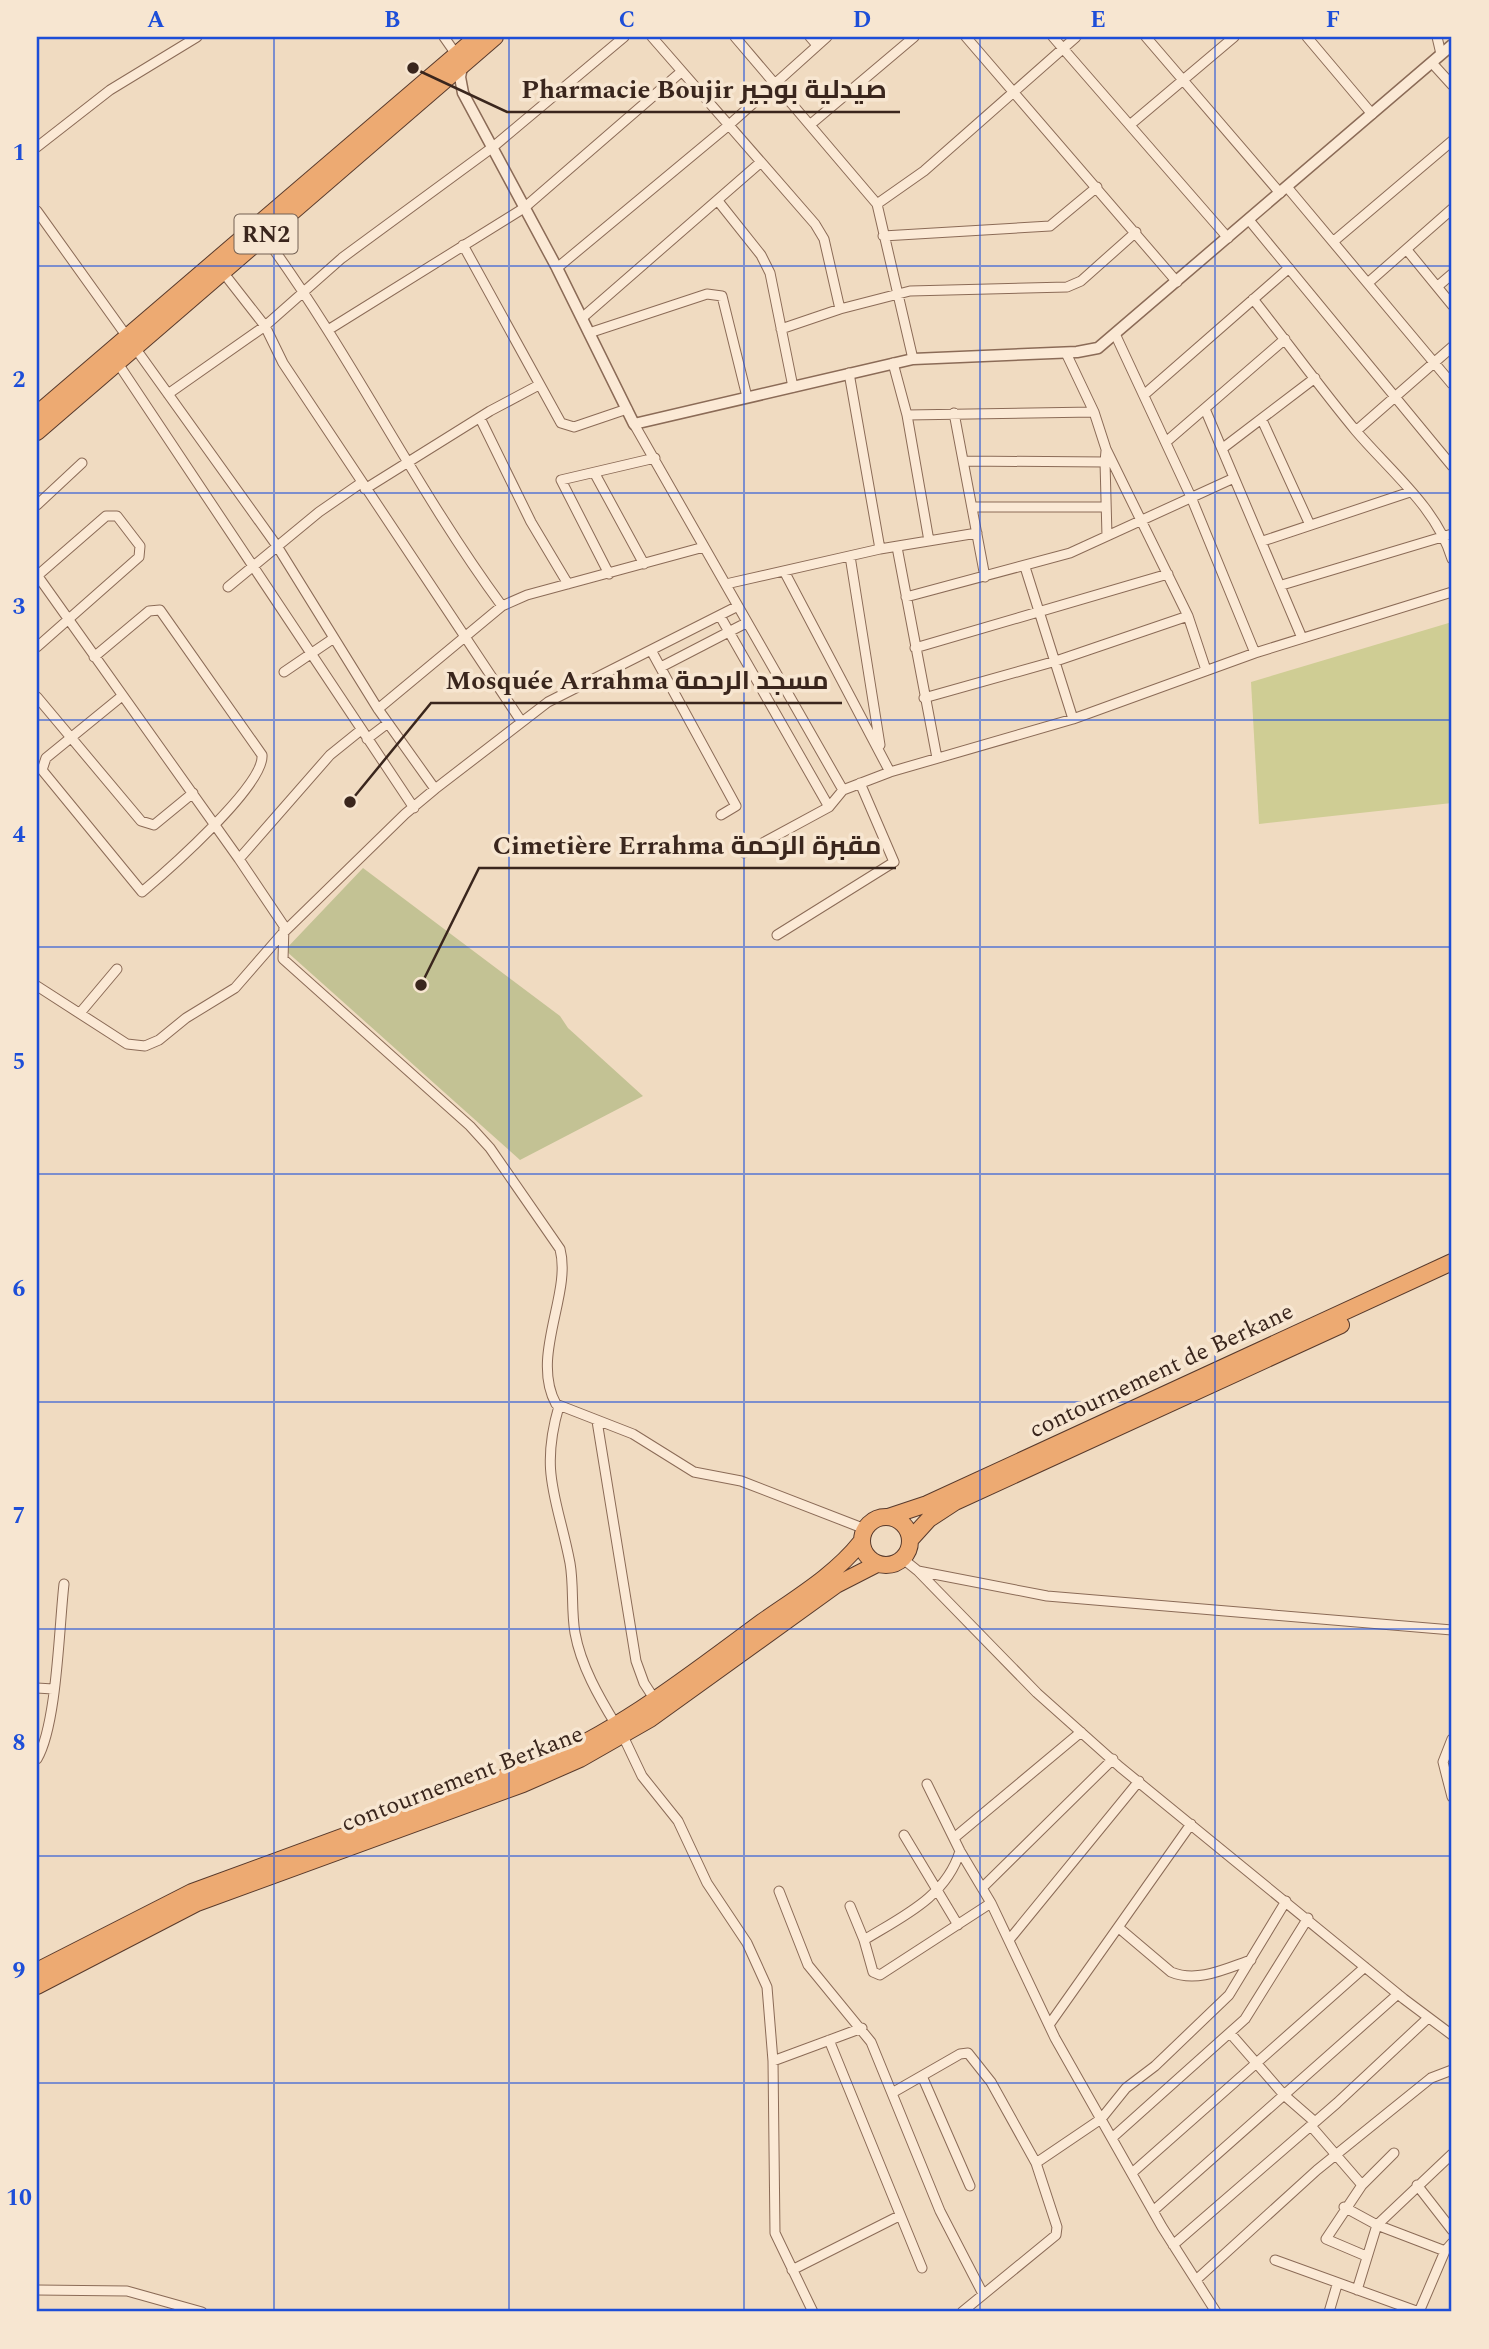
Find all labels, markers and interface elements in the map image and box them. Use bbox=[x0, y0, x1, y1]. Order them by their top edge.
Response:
text: A bbox=[147, 3, 165, 38]
text: B bbox=[384, 3, 400, 38]
text: C bbox=[619, 3, 635, 38]
text: D bbox=[853, 3, 871, 38]
text: E bbox=[1090, 3, 1106, 38]
text: F bbox=[1326, 3, 1340, 38]
callout: Pharmacie Boujir صيدلية بوجير bbox=[507, 65, 900, 112]
text: Pharmacie Boujir صيدلية بوجير bbox=[521, 70, 887, 110]
text: 1 bbox=[13, 136, 25, 171]
road number: RN2 bbox=[234, 215, 298, 254]
text: 2 bbox=[13, 363, 26, 398]
text: 3 bbox=[13, 590, 26, 625]
callout: Mosquée Arrahma مسجد الرحمة bbox=[431, 656, 842, 703]
text: Mosquée Arrahma مسجد الرحمة bbox=[445, 661, 829, 701]
text: 4 bbox=[13, 818, 26, 853]
callout: Cimetière Errahma مقبرة الرحمة bbox=[479, 821, 896, 868]
text: Cimetière Errahma مقبرة الرحمة bbox=[493, 826, 881, 866]
text: 5 bbox=[13, 1045, 25, 1080]
text: 6 bbox=[13, 1272, 26, 1307]
street label: contournement de Berkane bbox=[1023, 1294, 1299, 1448]
text: 7 bbox=[13, 1499, 25, 1534]
street label: contournement Berkane bbox=[336, 1716, 589, 1842]
text: 8 bbox=[13, 1726, 25, 1761]
text: 9 bbox=[13, 1954, 26, 1989]
text: 10 bbox=[6, 2181, 32, 2216]

